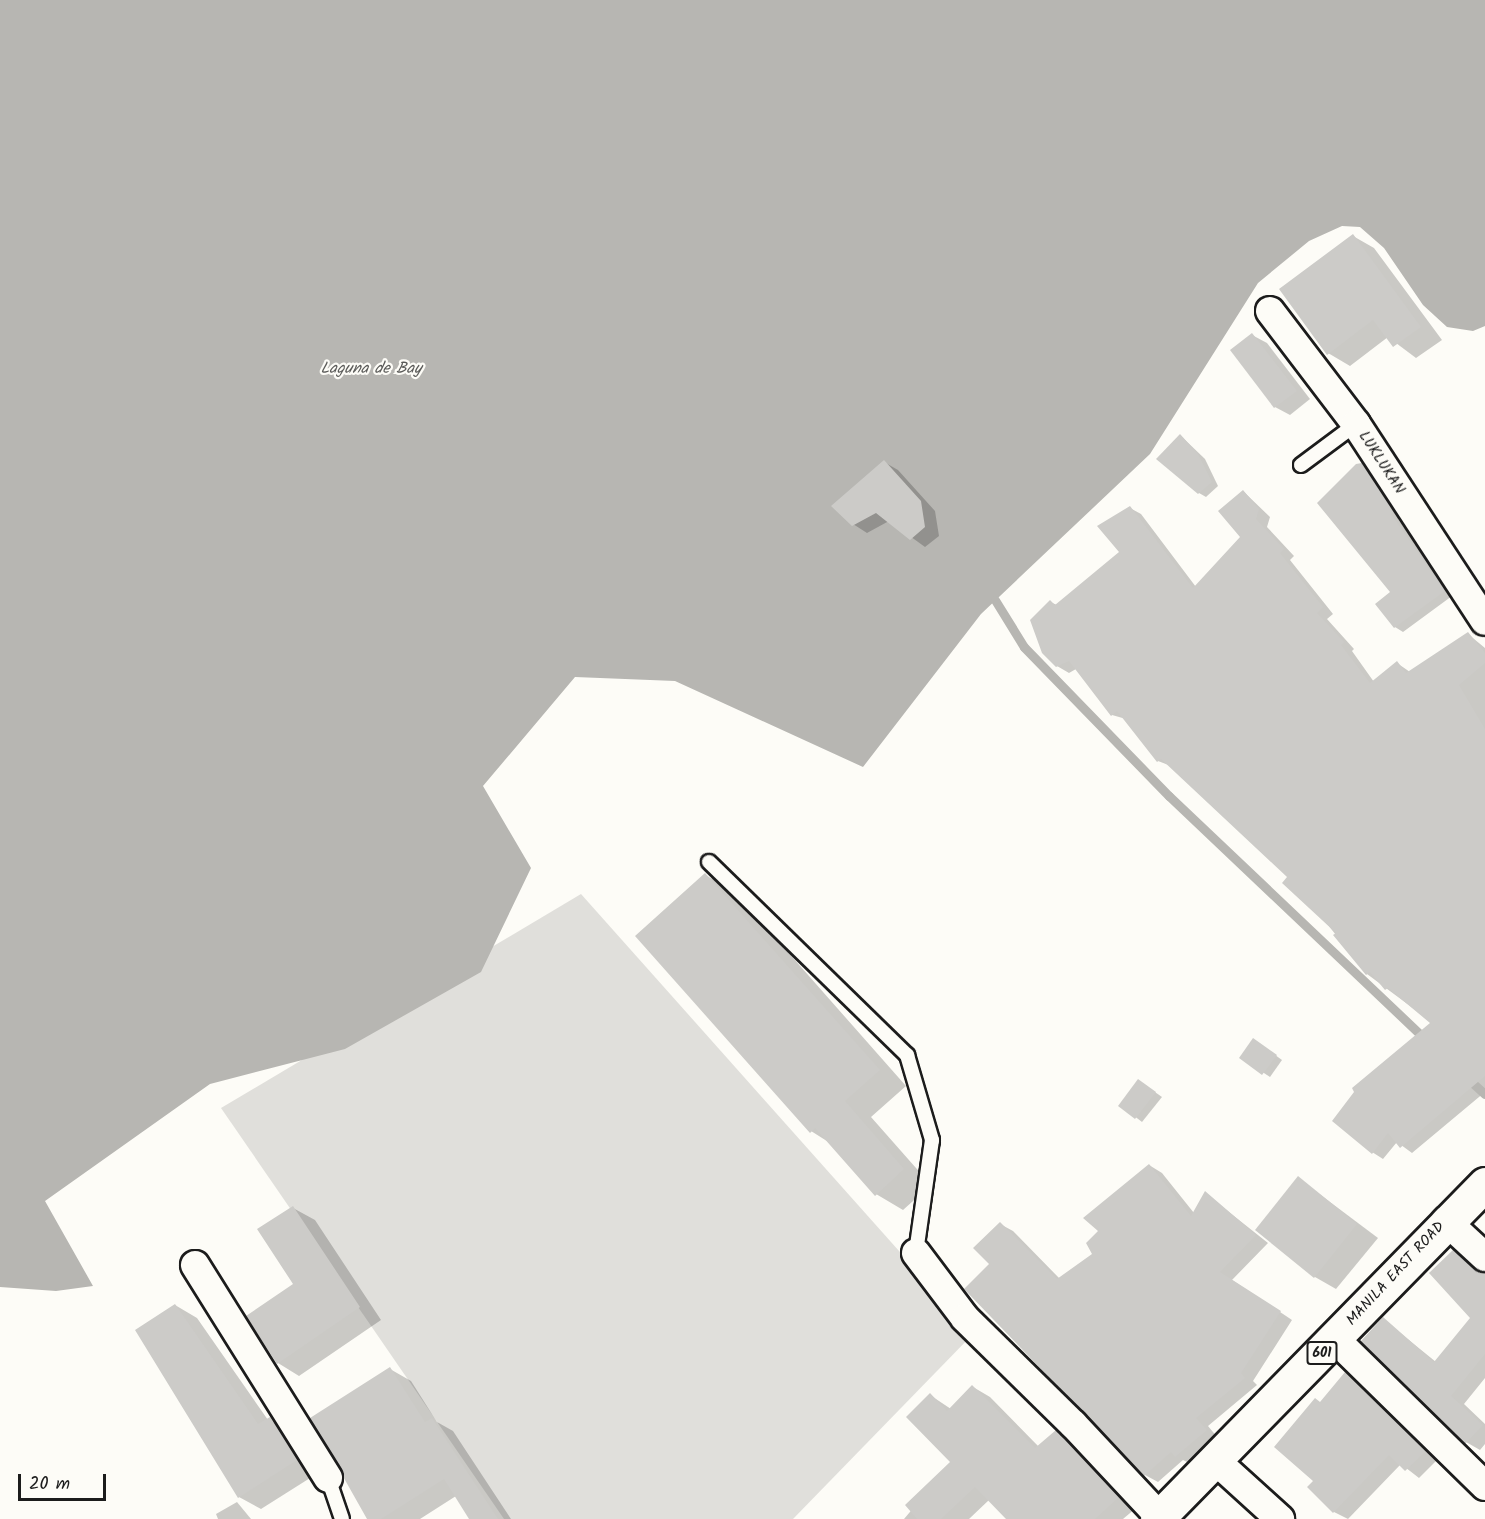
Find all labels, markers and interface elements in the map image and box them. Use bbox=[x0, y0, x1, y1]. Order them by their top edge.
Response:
water label: Laguna de Bay bbox=[321, 359, 421, 379]
street label: LUKLUKAN bbox=[1354, 428, 1408, 498]
street label: MANILA EAST ROAD bbox=[1343, 1218, 1449, 1330]
road number: 601 bbox=[1306, 1342, 1338, 1364]
scale bar bbox=[21, 1462, 110, 1500]
text: 20 m bbox=[29, 1470, 70, 1499]

